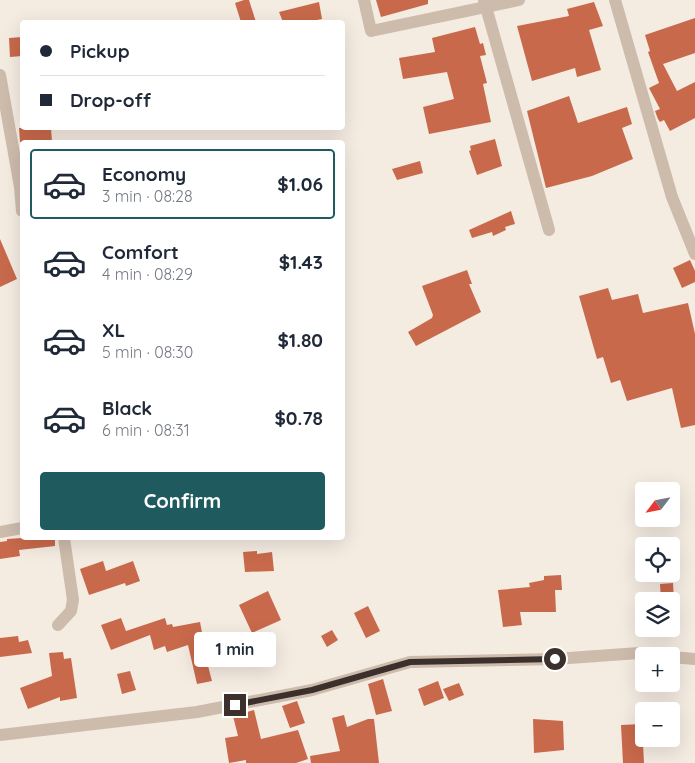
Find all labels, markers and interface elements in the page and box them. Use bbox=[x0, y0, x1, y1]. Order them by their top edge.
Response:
text: Pickup bbox=[70, 39, 130, 63]
text: Drop-off bbox=[70, 88, 151, 112]
icon: car bbox=[42, 162, 87, 207]
text: Economy bbox=[102, 162, 186, 186]
text: $1.06 bbox=[277, 172, 323, 196]
text: 3 min · 08:28 bbox=[102, 186, 193, 206]
icon: car bbox=[42, 240, 87, 285]
text: Comfort bbox=[102, 240, 179, 264]
text: $1.43 bbox=[279, 250, 323, 274]
text: 4 min · 08:29 bbox=[102, 264, 193, 284]
icon: car bbox=[42, 318, 87, 363]
text: XL bbox=[102, 318, 125, 342]
text: $1.80 bbox=[277, 328, 323, 352]
text: 5 min · 08:30 bbox=[102, 342, 193, 362]
icon: car bbox=[42, 396, 87, 441]
text: Black bbox=[102, 396, 152, 420]
text: $0.78 bbox=[274, 406, 323, 430]
text: 6 min · 08:31 bbox=[102, 420, 190, 440]
button: Confirm bbox=[40, 472, 325, 530]
north arrow bbox=[635, 482, 680, 528]
map controls bbox=[635, 482, 680, 747]
button: locate bbox=[635, 537, 680, 582]
button: layers bbox=[635, 592, 680, 637]
callout: 1 min bbox=[194, 632, 276, 668]
text: 1 min bbox=[216, 639, 254, 659]
button: + bbox=[635, 647, 680, 692]
route start bbox=[544, 648, 566, 670]
route end bbox=[224, 694, 246, 716]
button: − bbox=[635, 702, 680, 747]

